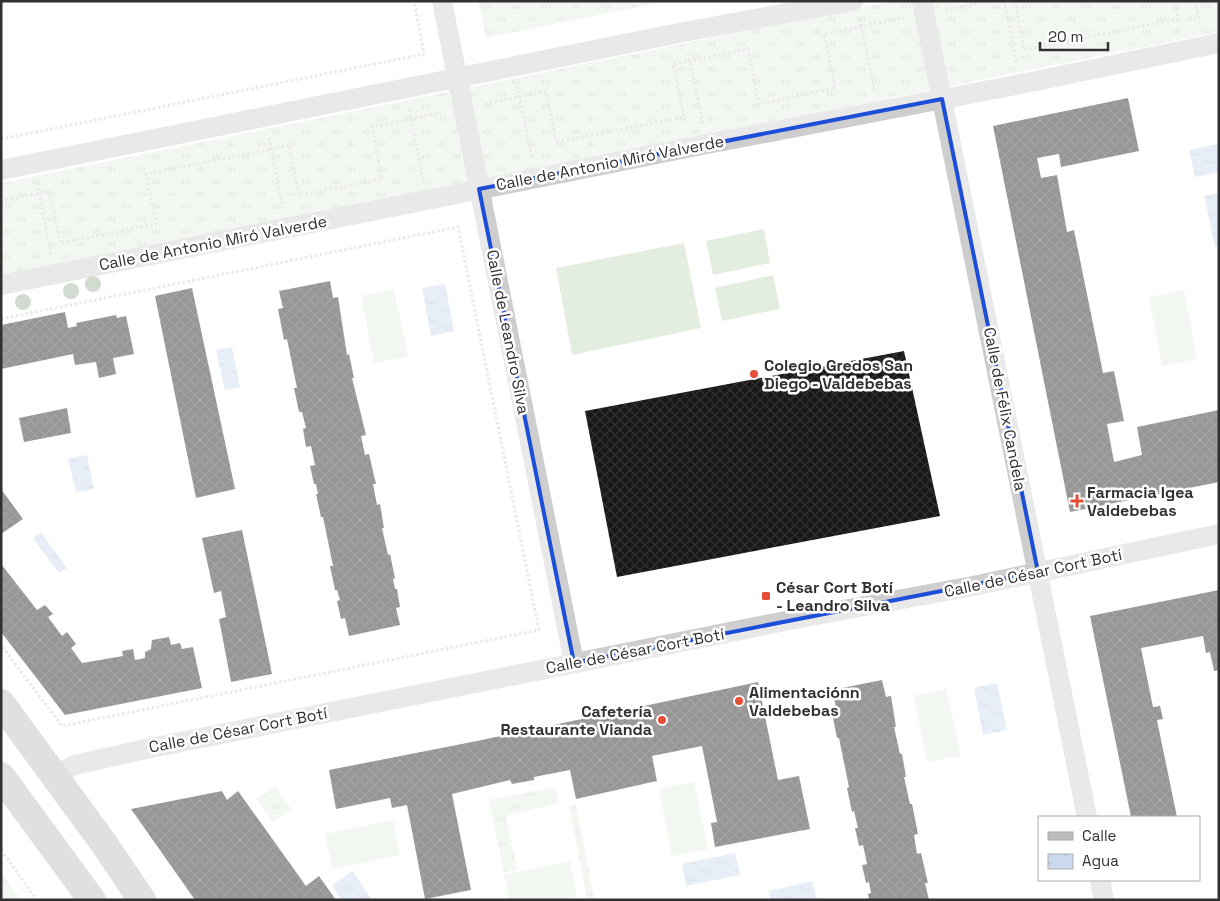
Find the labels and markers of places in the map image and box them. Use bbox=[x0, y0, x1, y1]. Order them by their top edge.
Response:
place label: Colegio Gredos San Diego - Valdebebas bbox=[764, 355, 913, 394]
marker: Colegio Gredos San Diego - Valdebebas bbox=[748, 368, 760, 380]
place label: Farmacia Igea Valdebebas bbox=[1087, 482, 1194, 521]
marker: Farmacia Igea Valdebebas bbox=[1071, 495, 1083, 507]
place label: César Cort Botí - Leandro Silva bbox=[776, 577, 894, 616]
marker: César Cort Botí - Leandro Silva bbox=[760, 590, 772, 602]
place label: Alimentaciónn Valdebebas bbox=[749, 682, 860, 721]
marker: Alimentaciónn Valdebebas bbox=[733, 695, 745, 707]
place label: Cafetería Restaurante Vianda bbox=[500, 701, 652, 740]
marker: Cafetería Restaurante Vianda bbox=[656, 714, 668, 726]

